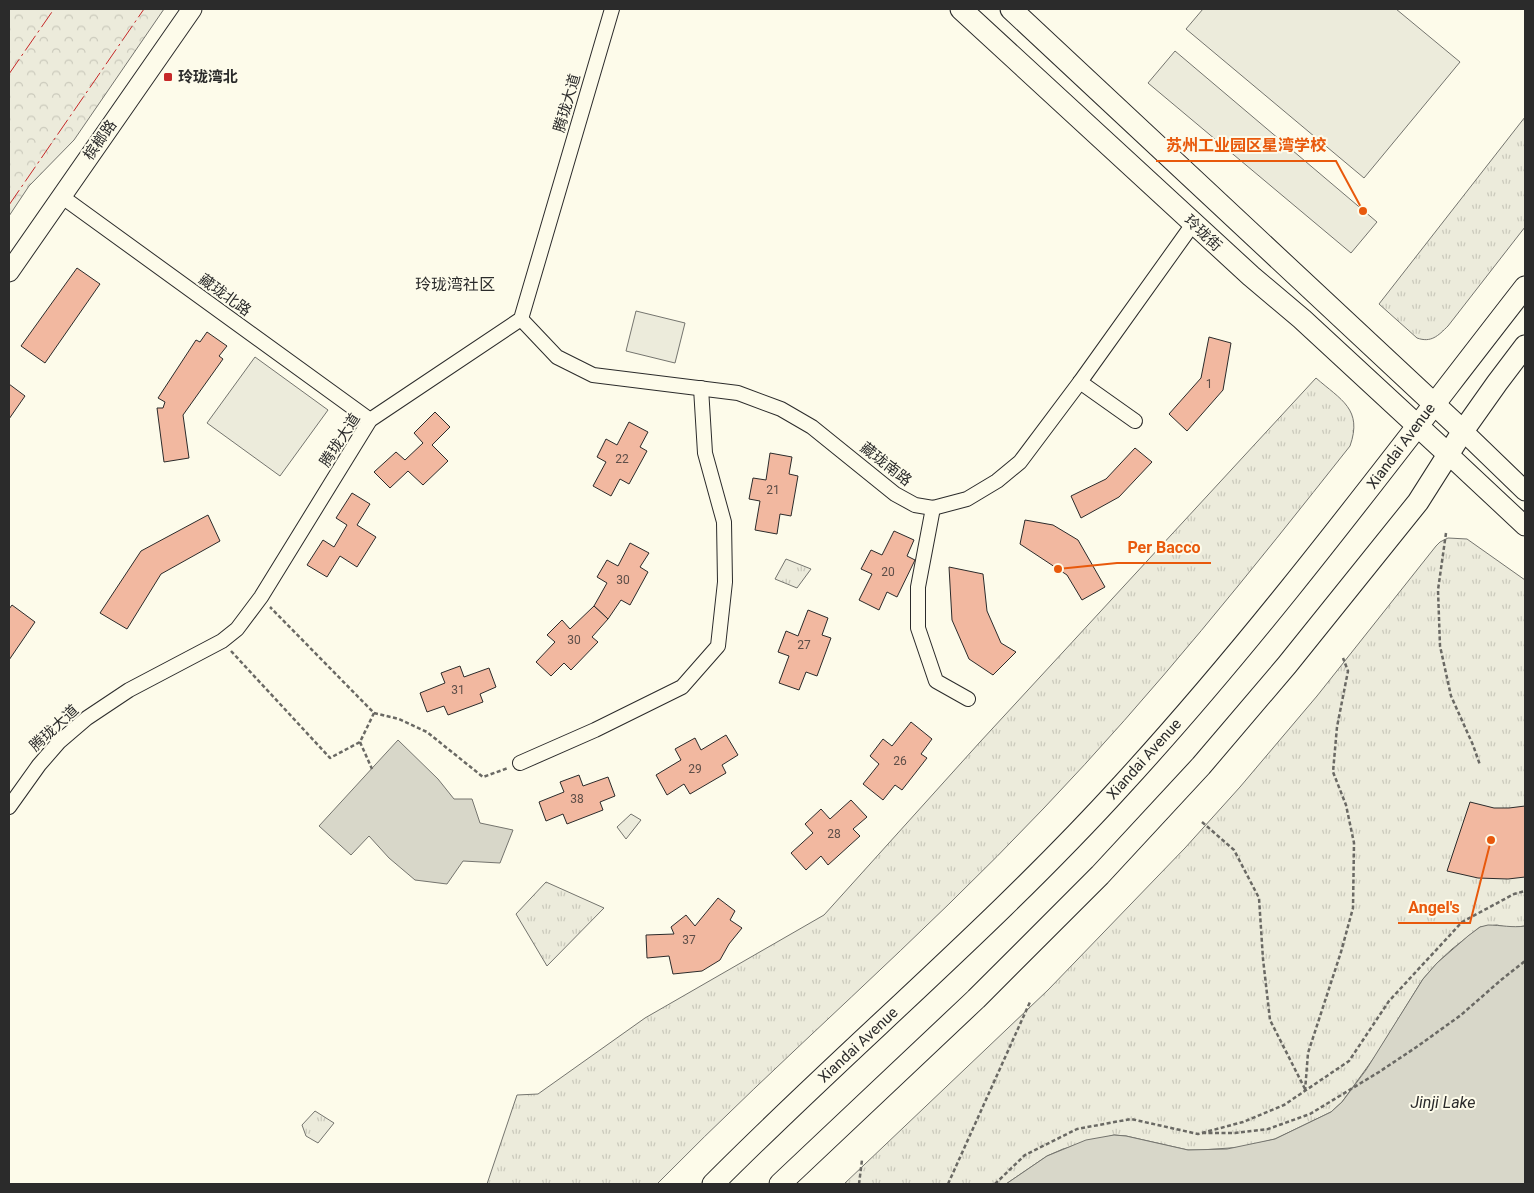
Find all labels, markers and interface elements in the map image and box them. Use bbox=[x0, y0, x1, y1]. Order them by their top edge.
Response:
place label: 玲珑湾北 bbox=[178, 68, 238, 86]
marker: 玲珑湾北 bbox=[162, 71, 174, 83]
street label: 腾珑大道 bbox=[550, 72, 584, 134]
street label: 槟榔路 bbox=[80, 116, 120, 164]
callout: 苏州工业园区星湾学校 bbox=[1156, 130, 1336, 161]
text: 苏州工业园区星湾学校 bbox=[1166, 136, 1327, 155]
street label: 玲珑街 bbox=[1180, 211, 1226, 255]
street label: 藏珑北路 bbox=[195, 270, 255, 320]
district label: 玲珑湾社区 bbox=[415, 275, 495, 294]
house number: 1 bbox=[1206, 377, 1212, 391]
street label: Xiandai Avenue bbox=[1363, 400, 1439, 492]
street label: 腾珑大道 bbox=[316, 410, 364, 470]
street label: 藏珑南路 bbox=[857, 438, 915, 490]
house number: 22 bbox=[615, 452, 629, 466]
house number: 21 bbox=[766, 483, 780, 497]
callout: Per Bacco bbox=[1117, 532, 1211, 563]
text: Per Bacco bbox=[1127, 538, 1201, 557]
house number: 20 bbox=[881, 565, 895, 579]
house number: 30 bbox=[616, 573, 630, 587]
house number: 30 bbox=[567, 633, 581, 647]
house number: 27 bbox=[797, 638, 811, 652]
house number: 31 bbox=[451, 683, 465, 697]
street label: 腾珑大道 bbox=[26, 701, 82, 755]
street label: Xiandai Avenue bbox=[1103, 715, 1185, 803]
house number: 26 bbox=[893, 754, 907, 768]
house number: 29 bbox=[688, 762, 702, 776]
house number: 38 bbox=[570, 792, 584, 806]
house number: 28 bbox=[827, 827, 841, 841]
callout: Angel's bbox=[1398, 892, 1470, 923]
text: Angel's bbox=[1408, 898, 1460, 917]
house number: 37 bbox=[682, 933, 696, 947]
street label: Xiandai Avenue bbox=[814, 1003, 902, 1087]
water label: Jinji Lake bbox=[1410, 1093, 1476, 1112]

